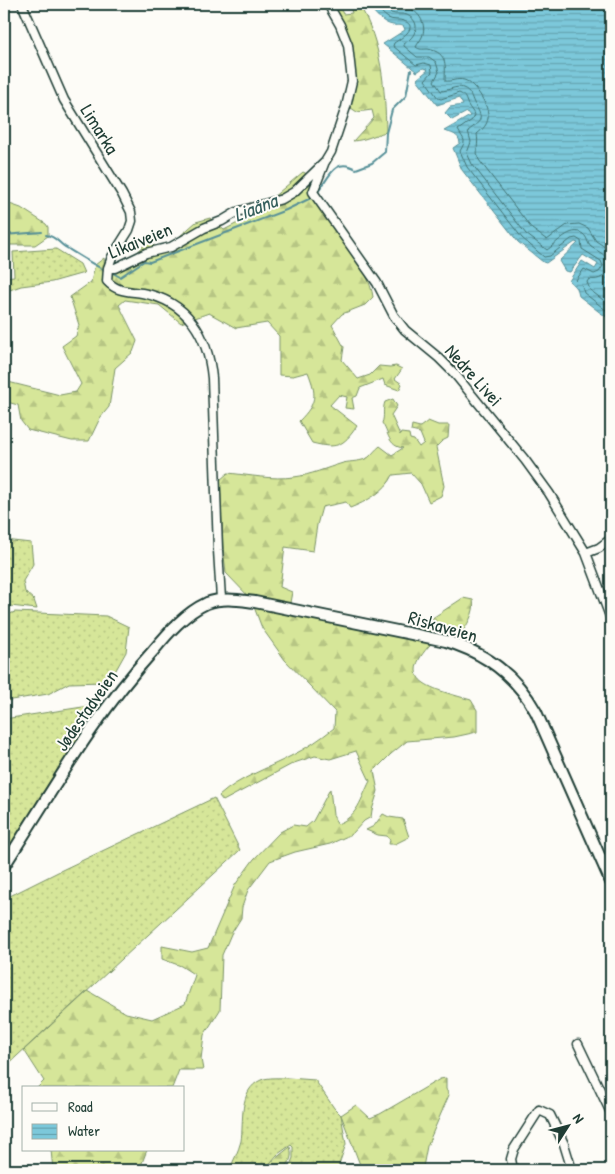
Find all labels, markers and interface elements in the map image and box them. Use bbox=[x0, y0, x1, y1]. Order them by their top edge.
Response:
street label: Limarka bbox=[75, 99, 126, 159]
water label: Liaåna bbox=[229, 186, 283, 228]
street label: Likaiveien bbox=[104, 215, 176, 265]
street label: Nedre Livei bbox=[439, 338, 509, 412]
street label: Riskaveien bbox=[405, 604, 481, 648]
street label: Jødestadveien bbox=[48, 664, 124, 756]
legend bbox=[22, 1086, 185, 1152]
text: Road bbox=[68, 1096, 93, 1117]
north arrow bbox=[542, 1102, 592, 1152]
text: N bbox=[569, 1109, 589, 1127]
text: Water bbox=[68, 1120, 100, 1141]

